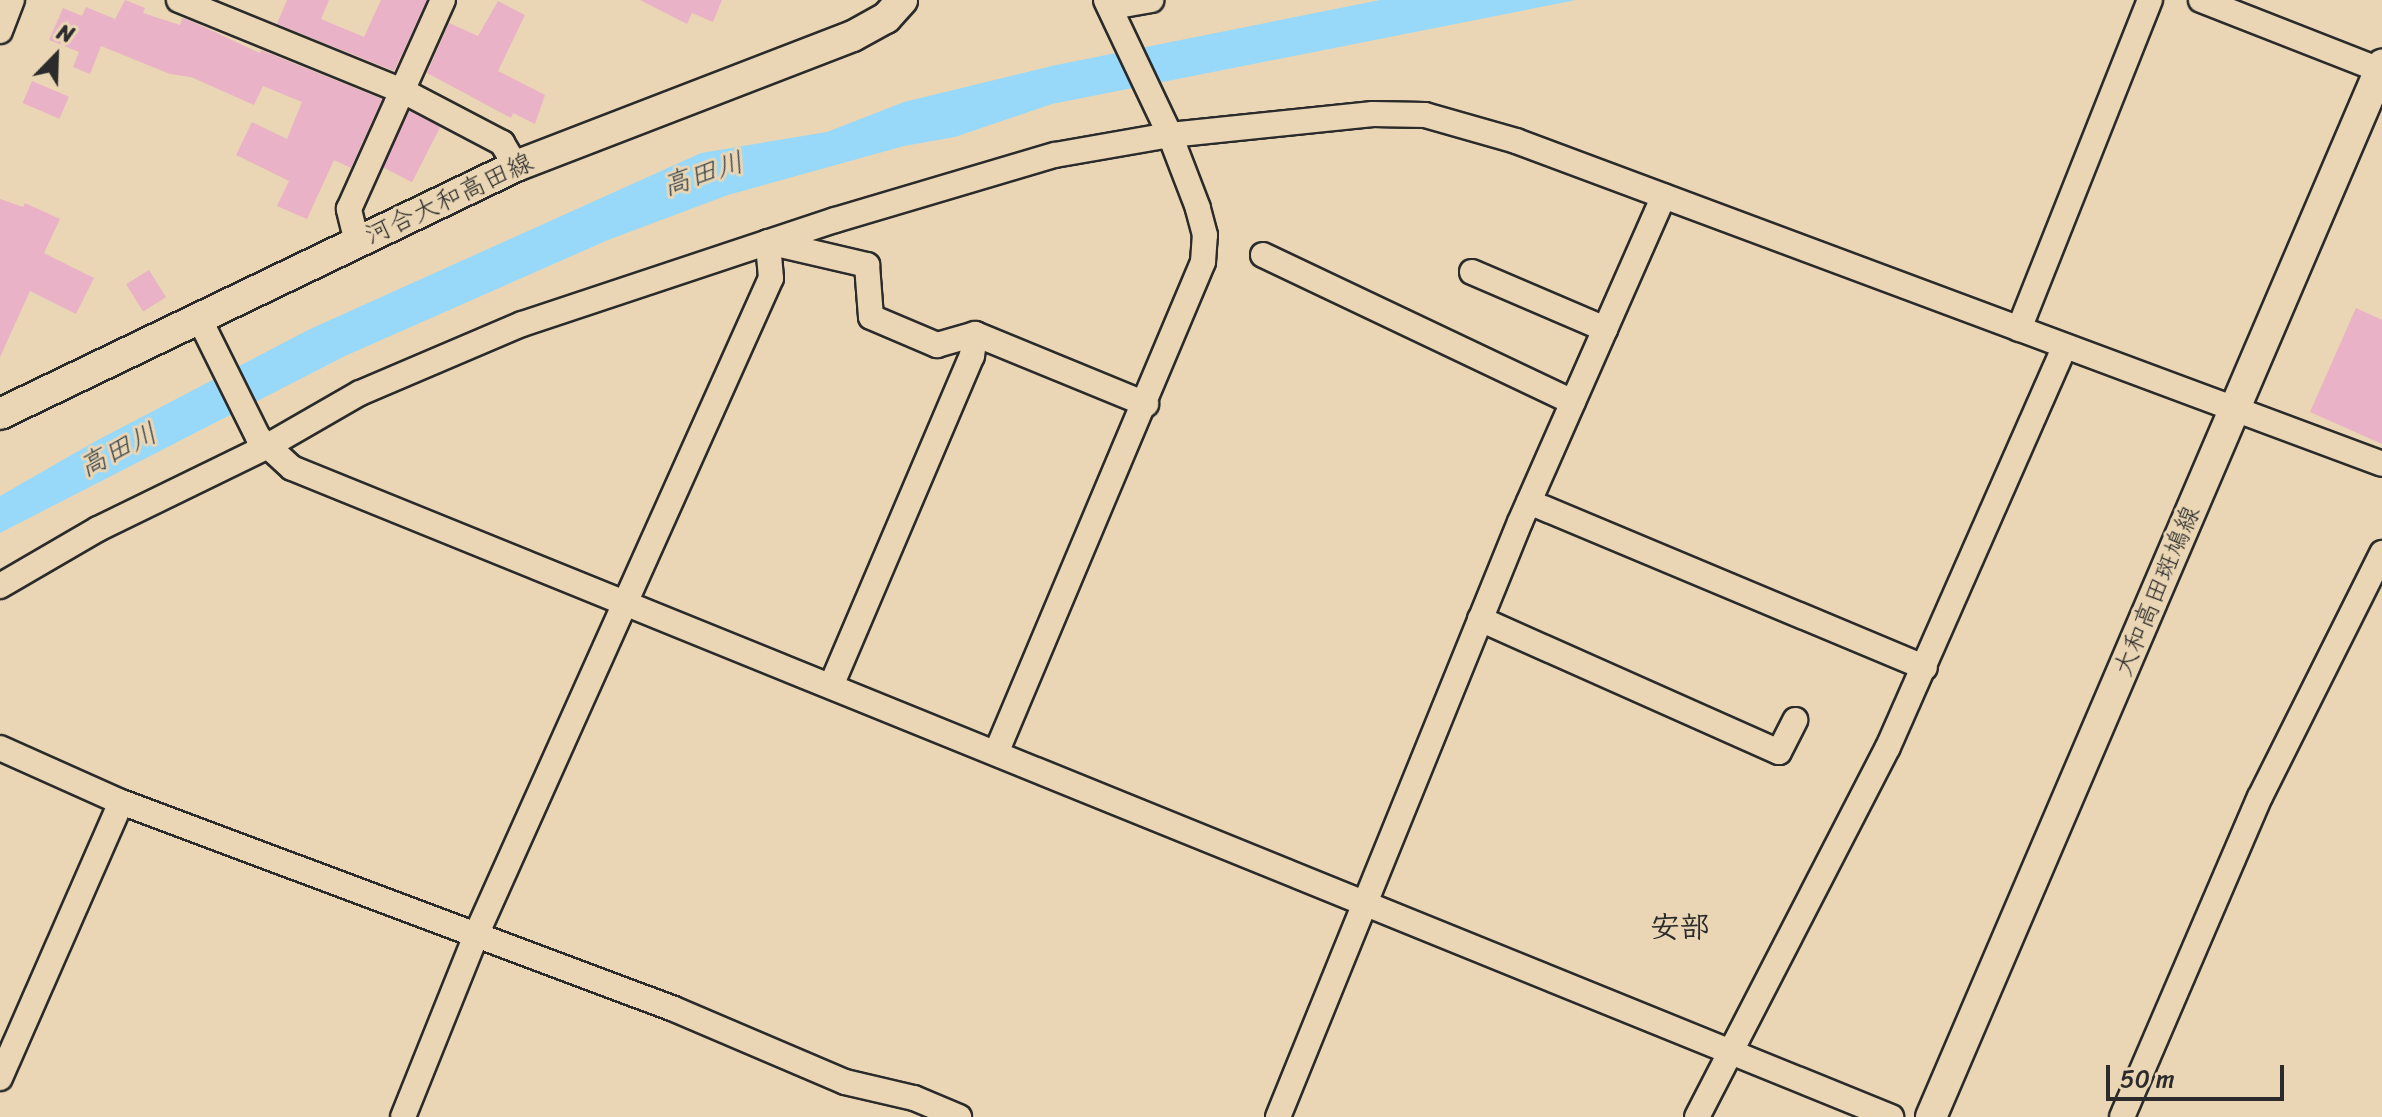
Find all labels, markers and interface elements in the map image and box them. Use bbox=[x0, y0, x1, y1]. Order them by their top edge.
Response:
text: N bbox=[51, 13, 80, 54]
north arrow bbox=[16, 16, 96, 96]
water label: 高田川 bbox=[658, 145, 748, 203]
street label: 河合大和高田線 bbox=[360, 146, 538, 252]
water label: 高田川 bbox=[73, 416, 163, 484]
street label: 大和高田斑鳩線 bbox=[2107, 501, 2207, 681]
district label: 安部 bbox=[1650, 909, 1710, 945]
scale bar bbox=[2110, 1049, 2288, 1099]
text: 50 m bbox=[2120, 1058, 2175, 1100]

